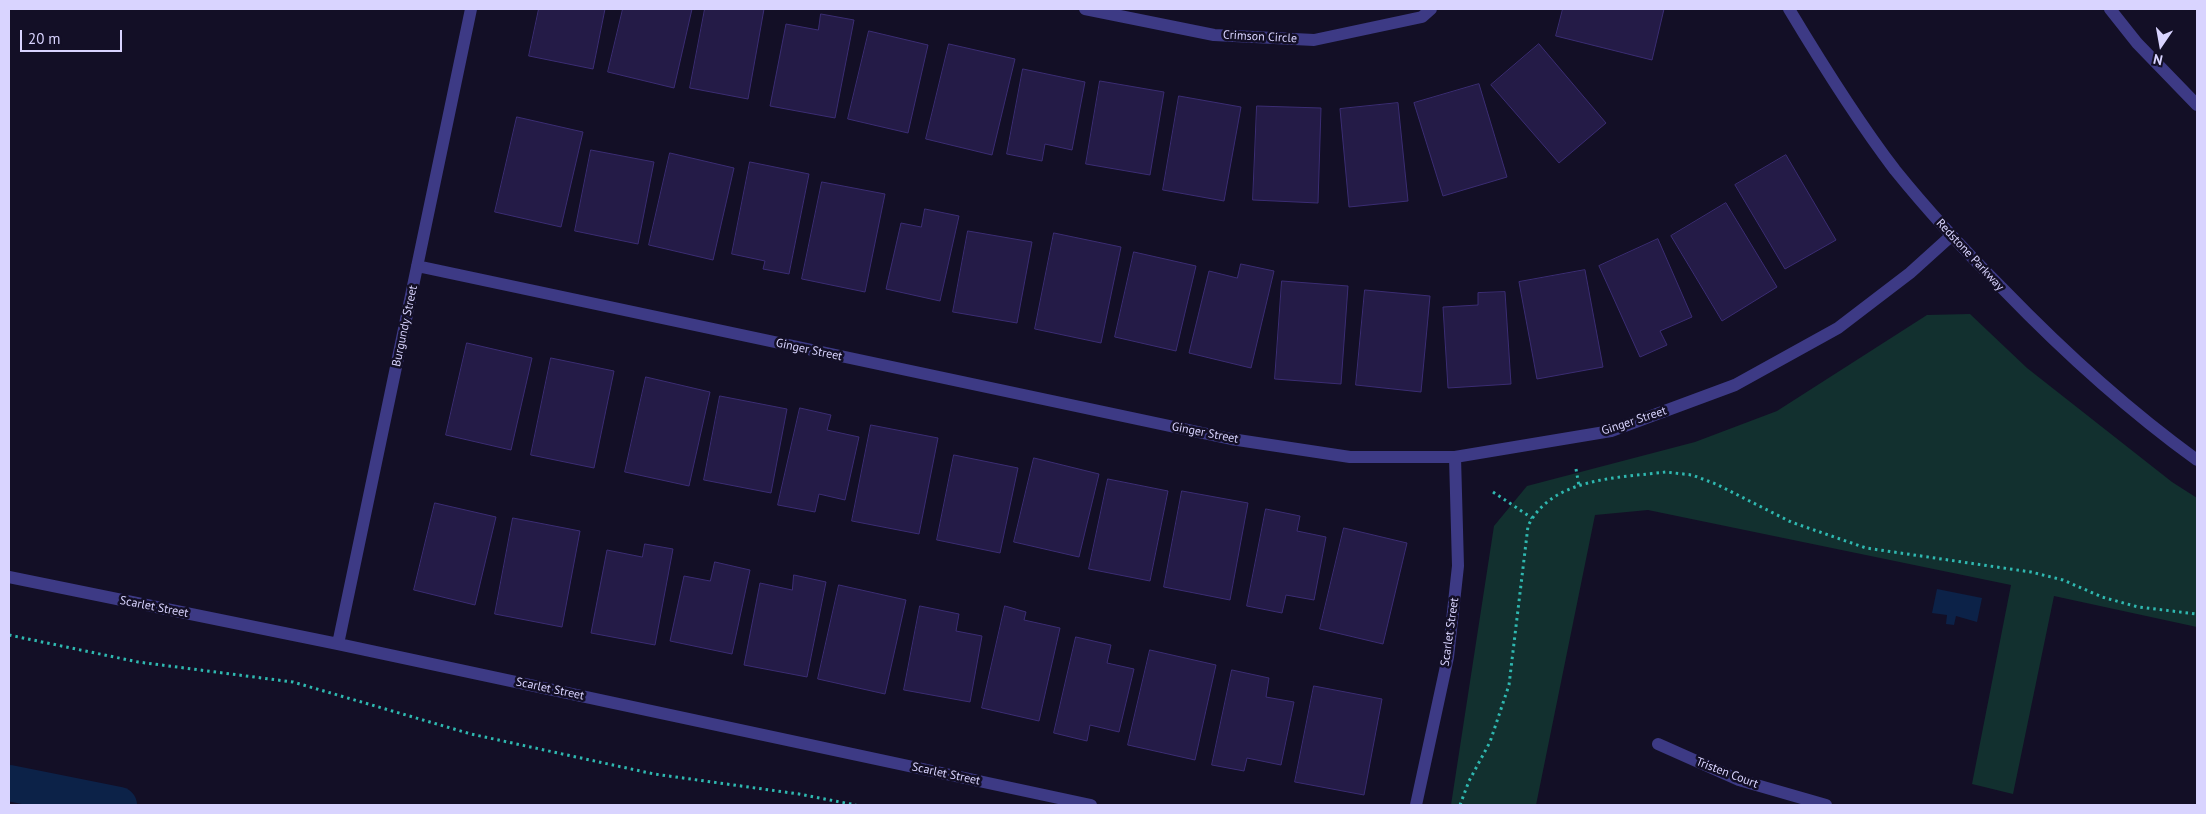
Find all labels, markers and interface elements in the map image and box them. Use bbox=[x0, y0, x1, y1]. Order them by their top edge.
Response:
scale bar bbox=[22, 20, 125, 52]
north arrow bbox=[2136, 20, 2186, 70]
street label: Crimson Circle bbox=[1223, 28, 1297, 46]
text: 20 m bbox=[28, 29, 61, 48]
text: N bbox=[2152, 50, 2164, 69]
street label: Redstone Parkway bbox=[1933, 216, 2007, 294]
street label: Burgundy Street bbox=[389, 284, 421, 368]
street label: Ginger Street bbox=[774, 336, 844, 364]
street label: Ginger Street bbox=[1600, 404, 1668, 438]
street label: Ginger Street bbox=[1170, 419, 1240, 447]
street label: Scarlet Street bbox=[119, 593, 189, 621]
street label: Scarlet Street bbox=[1438, 597, 1462, 667]
street label: Scarlet Street bbox=[515, 675, 585, 703]
street label: Tristen Court bbox=[1694, 755, 1760, 791]
street label: Scarlet Street bbox=[911, 760, 981, 788]

